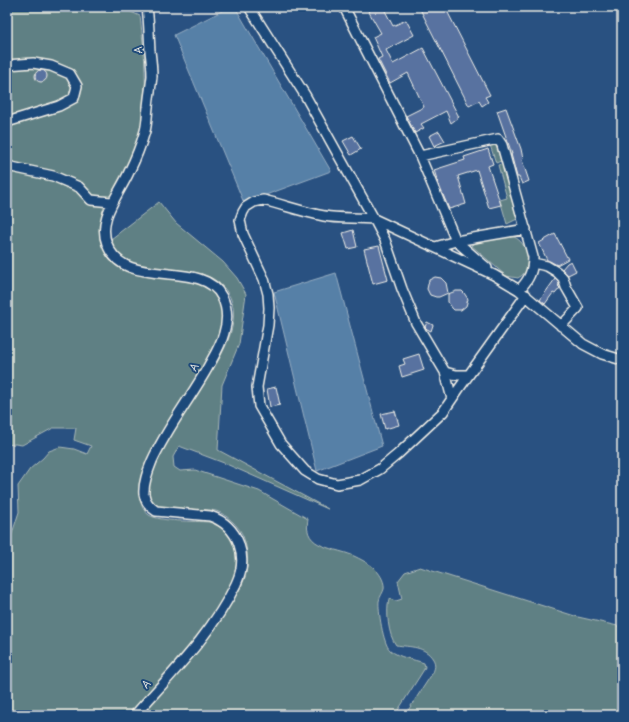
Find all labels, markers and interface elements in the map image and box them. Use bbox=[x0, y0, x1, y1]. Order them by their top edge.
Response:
street label: A bbox=[131, 46, 145, 54]
street label: A bbox=[186, 361, 202, 373]
street label: A bbox=[138, 677, 154, 691]

